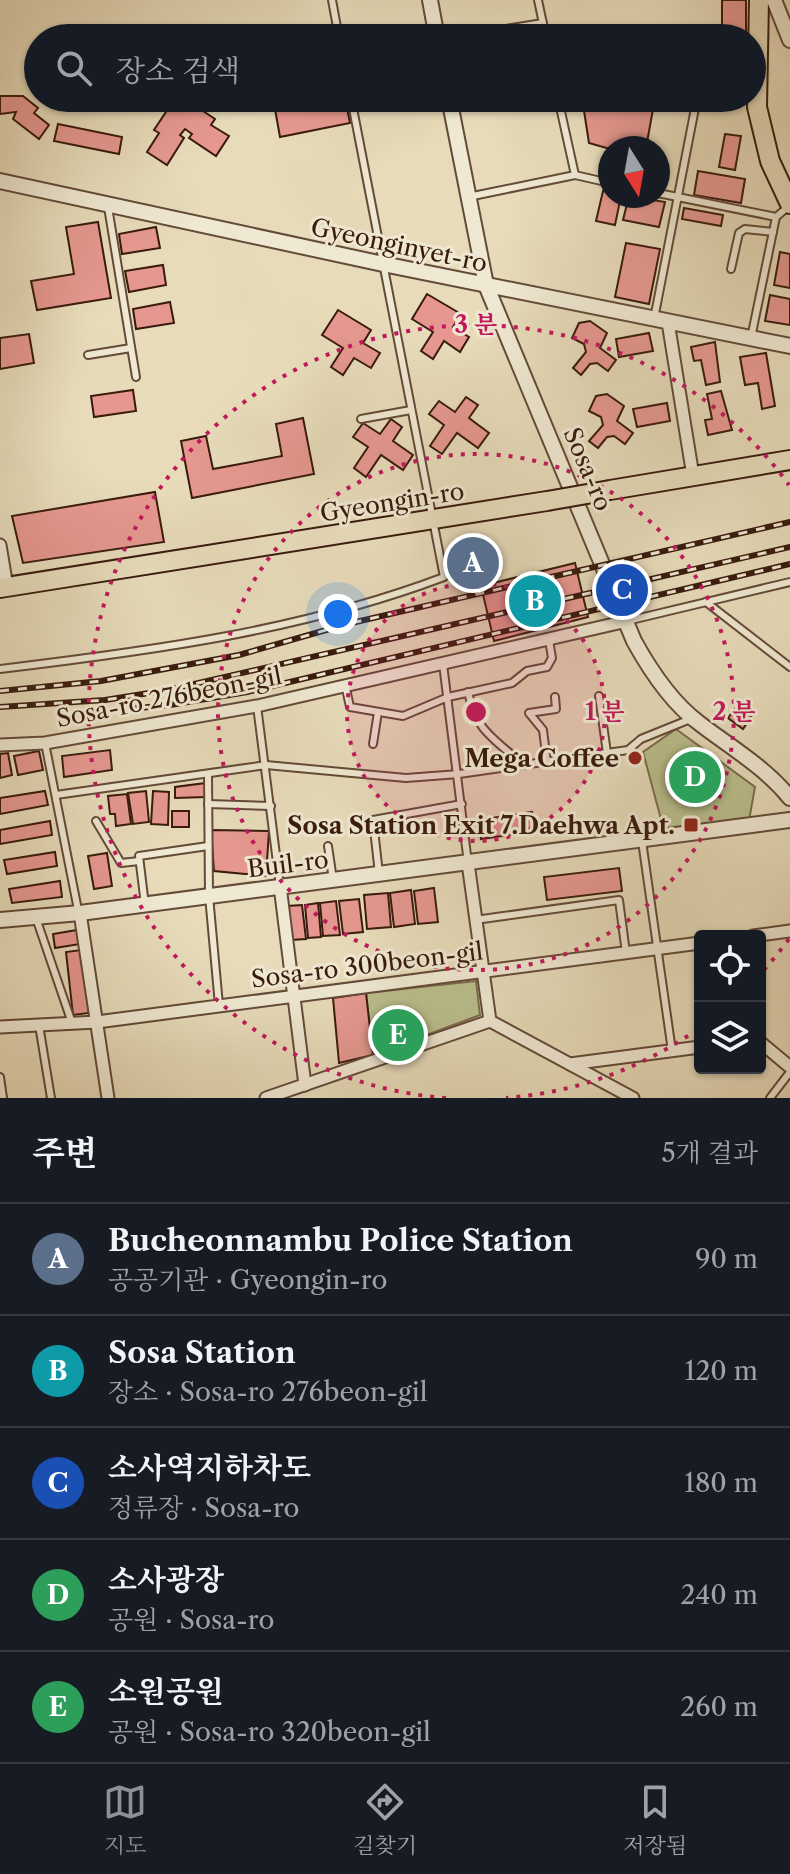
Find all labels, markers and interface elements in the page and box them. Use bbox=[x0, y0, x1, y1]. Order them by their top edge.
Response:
search box bbox=[24, 24, 766, 112]
icon: search bbox=[52, 46, 96, 90]
text: 장소 검색 bbox=[116, 52, 240, 89]
north arrow bbox=[598, 136, 670, 208]
street label: Gyeonginyet-ro bbox=[308, 212, 490, 278]
text: 3 분 bbox=[455, 310, 497, 339]
street label: Sosa-ro bbox=[558, 423, 618, 515]
street label: Gyeongin-ro bbox=[318, 476, 466, 528]
pin: A bbox=[447, 533, 499, 593]
pin: C bbox=[596, 560, 648, 620]
pin: B bbox=[509, 571, 561, 631]
your location bbox=[318, 594, 358, 634]
street label: Sosa-ro 276beon-gil bbox=[54, 661, 284, 733]
text: 1 분 bbox=[585, 697, 625, 726]
text: 2 분 bbox=[712, 697, 756, 726]
centre of rings bbox=[462, 698, 490, 726]
place label: Mega Coffee bbox=[464, 744, 619, 773]
pin: D bbox=[669, 747, 721, 807]
marker: Mega Coffee bbox=[626, 749, 644, 767]
place label: Sosa Station Exit 7.Daehwa Apt. bbox=[287, 811, 675, 840]
marker: Sosa Station Exit 7.Daehwa Apt. bbox=[682, 816, 700, 834]
street label: Buil-ro bbox=[246, 845, 330, 883]
map controls bbox=[694, 930, 766, 1074]
button: locate bbox=[694, 930, 766, 1002]
street label: Sosa-ro 300beon-gil bbox=[249, 936, 485, 994]
button: layers bbox=[694, 1002, 766, 1074]
pin: E bbox=[372, 1005, 424, 1065]
text: 주변 bbox=[32, 1132, 98, 1174]
text: 5개 결과 bbox=[662, 1137, 758, 1169]
text: Bucheonnambu Police Station bbox=[108, 1222, 573, 1259]
text: A bbox=[48, 1243, 68, 1275]
text: 90 m bbox=[695, 1243, 758, 1275]
text: 공공기관 · Gyeongin-ro bbox=[108, 1264, 387, 1296]
text: Sosa Station bbox=[108, 1334, 296, 1371]
text: B bbox=[48, 1355, 68, 1387]
text: 120 m bbox=[684, 1355, 758, 1387]
text: 장소 · Sosa-ro 276beon-gil bbox=[108, 1376, 427, 1408]
text: 소사역지하차도 bbox=[108, 1449, 311, 1486]
text: C bbox=[48, 1467, 68, 1499]
text: 180 m bbox=[684, 1467, 758, 1499]
text: 정류장 · Sosa-ro bbox=[108, 1492, 300, 1524]
text: 소사광장 bbox=[108, 1561, 224, 1598]
text: D bbox=[47, 1579, 69, 1611]
text: 240 m bbox=[680, 1579, 758, 1611]
text: 공원 · Sosa-ro bbox=[108, 1604, 274, 1636]
text: 소원공원 bbox=[108, 1673, 224, 1710]
text: E bbox=[49, 1691, 67, 1723]
text: 260 m bbox=[680, 1691, 758, 1723]
text: 공원 · Sosa-ro 320beon-gil bbox=[108, 1716, 431, 1748]
tab: 지도 bbox=[103, 1780, 147, 1859]
tab: 길찾기 bbox=[353, 1780, 417, 1859]
tab: 저장됨 bbox=[623, 1780, 687, 1859]

